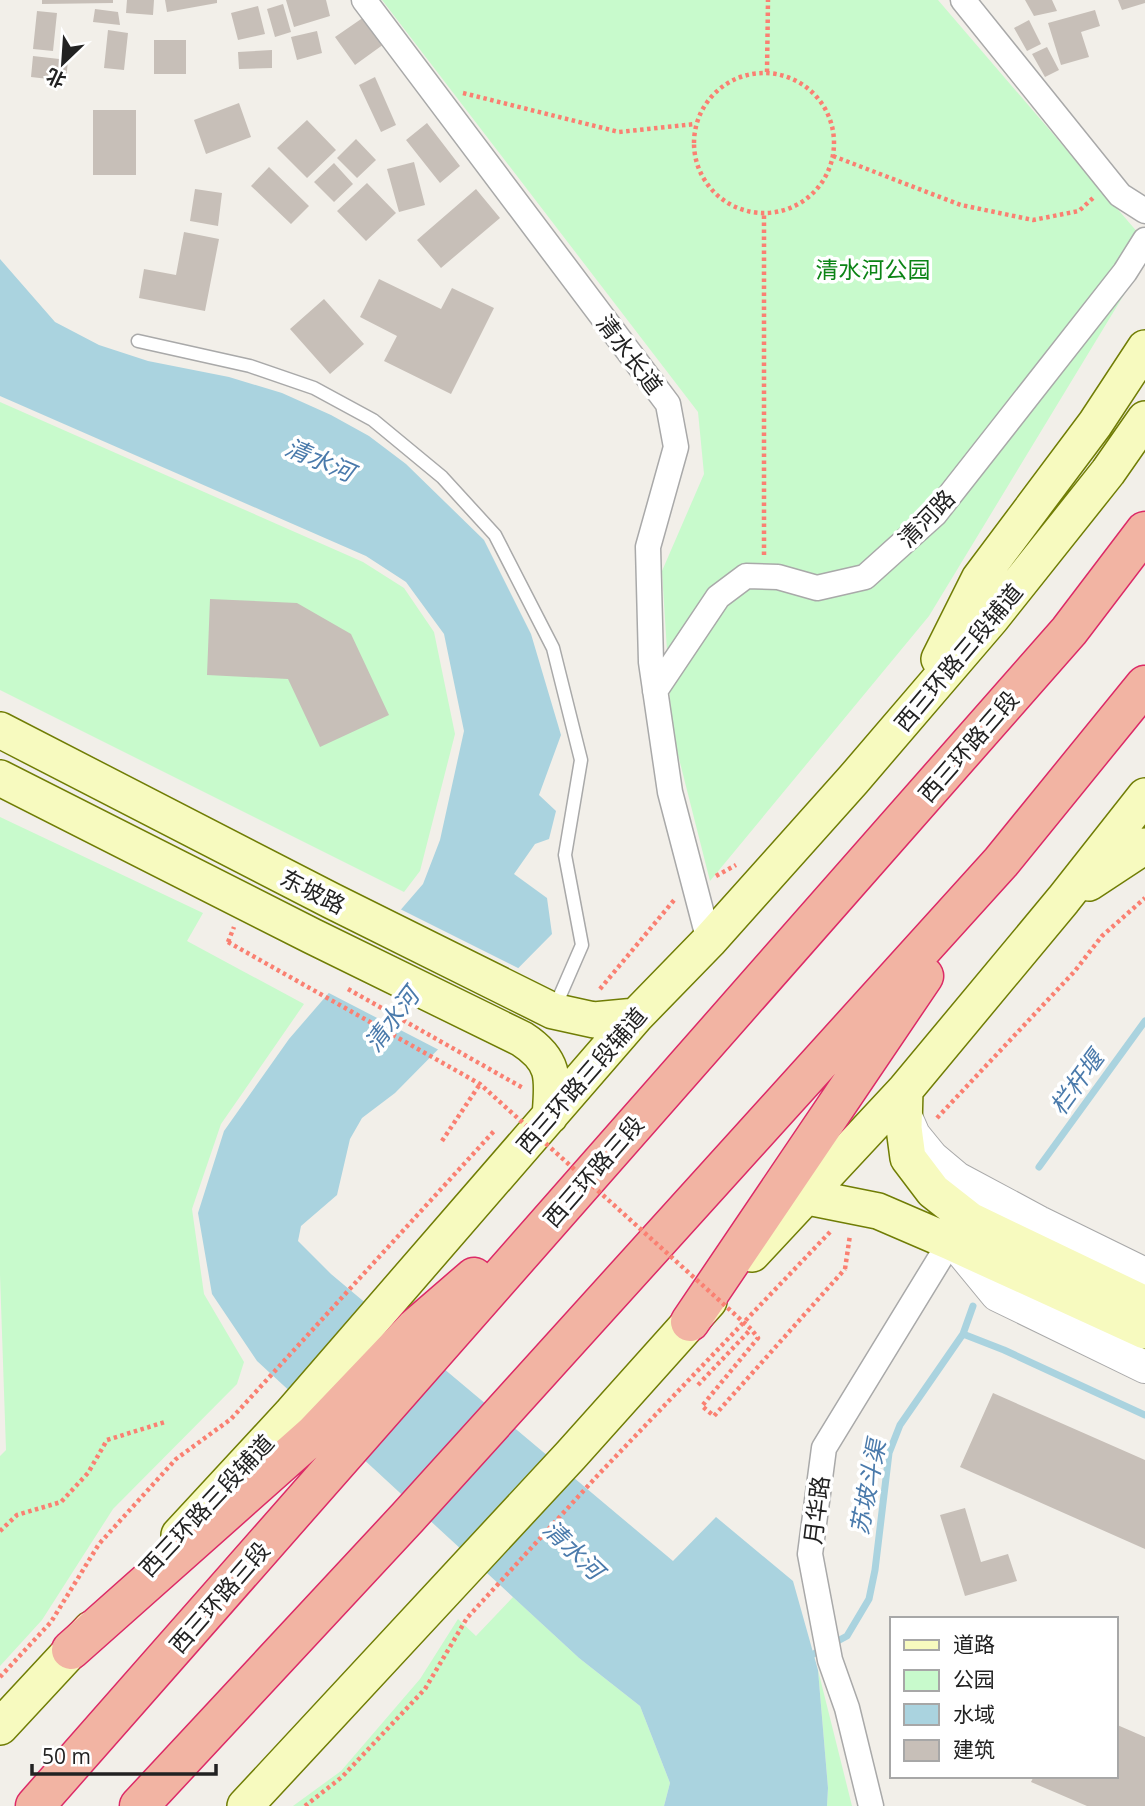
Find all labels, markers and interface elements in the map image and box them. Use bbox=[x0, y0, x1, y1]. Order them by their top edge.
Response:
north arrow bbox=[28, 28, 98, 98]
text: 北 bbox=[42, 63, 70, 94]
park label: 清水河公园 bbox=[816, 253, 931, 285]
street label: 清水长道 bbox=[590, 308, 670, 400]
water label: 清水河 bbox=[280, 430, 363, 490]
street label: 清河路 bbox=[891, 482, 961, 554]
street label: 西三环路三段辅道 bbox=[887, 576, 1029, 738]
street label: 西三环路三段 bbox=[911, 683, 1025, 809]
street label: 东坡路 bbox=[275, 861, 351, 921]
water label: 清水河 bbox=[356, 977, 428, 1058]
street label: 西三环路三段辅道 bbox=[509, 1000, 653, 1160]
water label: 栏杆堰 bbox=[1041, 1040, 1113, 1121]
street label: 西三环路三段 bbox=[536, 1108, 650, 1234]
street label: 西三环路三段辅道 bbox=[132, 1427, 280, 1583]
water label: 苏坡斗渠 bbox=[842, 1434, 893, 1537]
street label: 月华路 bbox=[796, 1474, 836, 1546]
water label: 清水河 bbox=[537, 1512, 614, 1589]
street label: 西三环路三段 bbox=[162, 1534, 276, 1660]
legend bbox=[890, 1617, 1117, 1778]
text: 道路 bbox=[953, 1630, 995, 1658]
text: 公园 bbox=[953, 1665, 995, 1693]
text: 水域 bbox=[953, 1700, 995, 1728]
scale bar bbox=[32, 1732, 215, 1776]
text: 建筑 bbox=[953, 1735, 995, 1763]
text: 50 m bbox=[42, 1742, 91, 1770]

